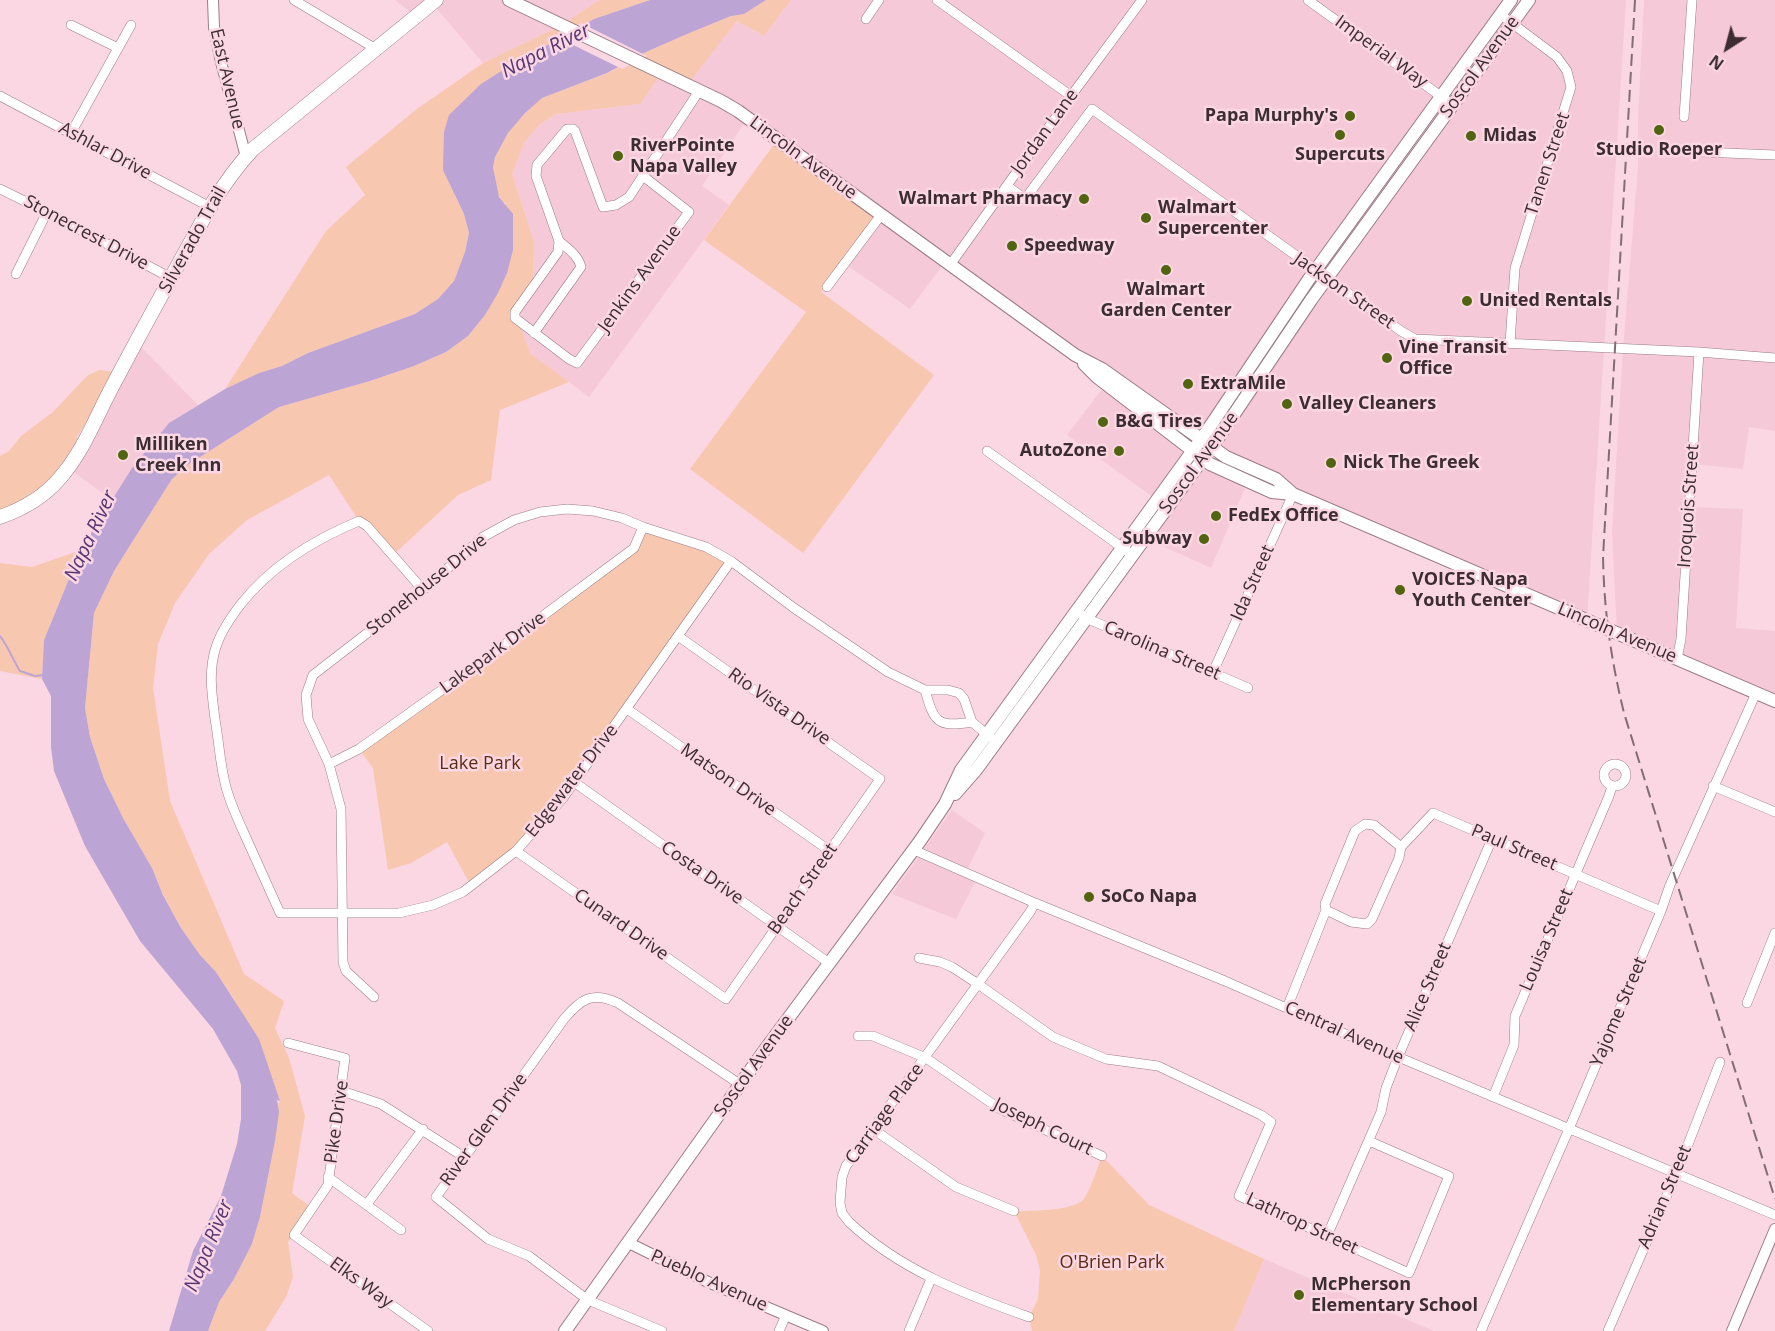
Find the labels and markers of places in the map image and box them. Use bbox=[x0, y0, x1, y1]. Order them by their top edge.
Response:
place label: Papa Murphy's bbox=[1205, 105, 1338, 127]
marker: Papa Murphy's bbox=[1343, 109, 1357, 123]
marker: Studio Roeper bbox=[1652, 123, 1666, 137]
place label: Midas bbox=[1483, 125, 1537, 147]
marker: Supercuts bbox=[1333, 128, 1347, 142]
marker: Midas bbox=[1464, 129, 1478, 143]
place label: RiverPointe Napa Valley bbox=[630, 135, 737, 178]
place label: Studio Roeper bbox=[1596, 139, 1722, 161]
place label: Supercuts bbox=[1295, 144, 1385, 166]
marker: RiverPointe Napa Valley bbox=[611, 149, 625, 163]
place label: Walmart Pharmacy bbox=[899, 188, 1072, 210]
marker: Walmart Pharmacy bbox=[1077, 192, 1091, 206]
place label: Walmart Supercenter bbox=[1158, 197, 1268, 240]
marker: Walmart Supercenter bbox=[1139, 211, 1153, 225]
place label: Speedway bbox=[1024, 235, 1114, 257]
marker: Speedway bbox=[1005, 239, 1019, 253]
marker: Walmart Garden Center bbox=[1159, 263, 1173, 277]
place label: Walmart Garden Center bbox=[1100, 279, 1232, 322]
place label: United Rentals bbox=[1479, 290, 1612, 312]
marker: United Rentals bbox=[1460, 294, 1474, 308]
place label: Vine Transit Office bbox=[1399, 337, 1507, 380]
marker: Vine Transit Office bbox=[1380, 351, 1394, 365]
place label: ExtraMile bbox=[1200, 373, 1286, 395]
marker: ExtraMile bbox=[1181, 377, 1195, 391]
place label: Valley Cleaners bbox=[1299, 393, 1436, 415]
marker: Valley Cleaners bbox=[1280, 397, 1294, 411]
place label: B&G Tires bbox=[1115, 411, 1202, 433]
marker: B&G Tires bbox=[1096, 415, 1110, 429]
place label: Milliken Creek Inn bbox=[135, 434, 221, 476]
place label: AutoZone bbox=[1020, 440, 1107, 462]
marker: AutoZone bbox=[1112, 444, 1126, 458]
marker: Milliken Creek Inn bbox=[116, 448, 130, 462]
place label: Nick The Greek bbox=[1343, 452, 1479, 474]
marker: Nick The Greek bbox=[1324, 456, 1338, 470]
place label: FedEx Office bbox=[1228, 505, 1339, 527]
marker: FedEx Office bbox=[1209, 509, 1223, 523]
place label: Subway bbox=[1122, 528, 1192, 550]
marker: Subway bbox=[1197, 532, 1211, 546]
place label: VOICES Napa Youth Center bbox=[1412, 569, 1531, 612]
marker: VOICES Napa Youth Center bbox=[1393, 583, 1407, 597]
place label: SoCo Napa bbox=[1101, 886, 1197, 908]
marker: SoCo Napa bbox=[1082, 890, 1096, 904]
place label: McPherson Elementary School bbox=[1311, 1274, 1478, 1316]
marker: McPherson Elementary School bbox=[1292, 1288, 1306, 1302]

